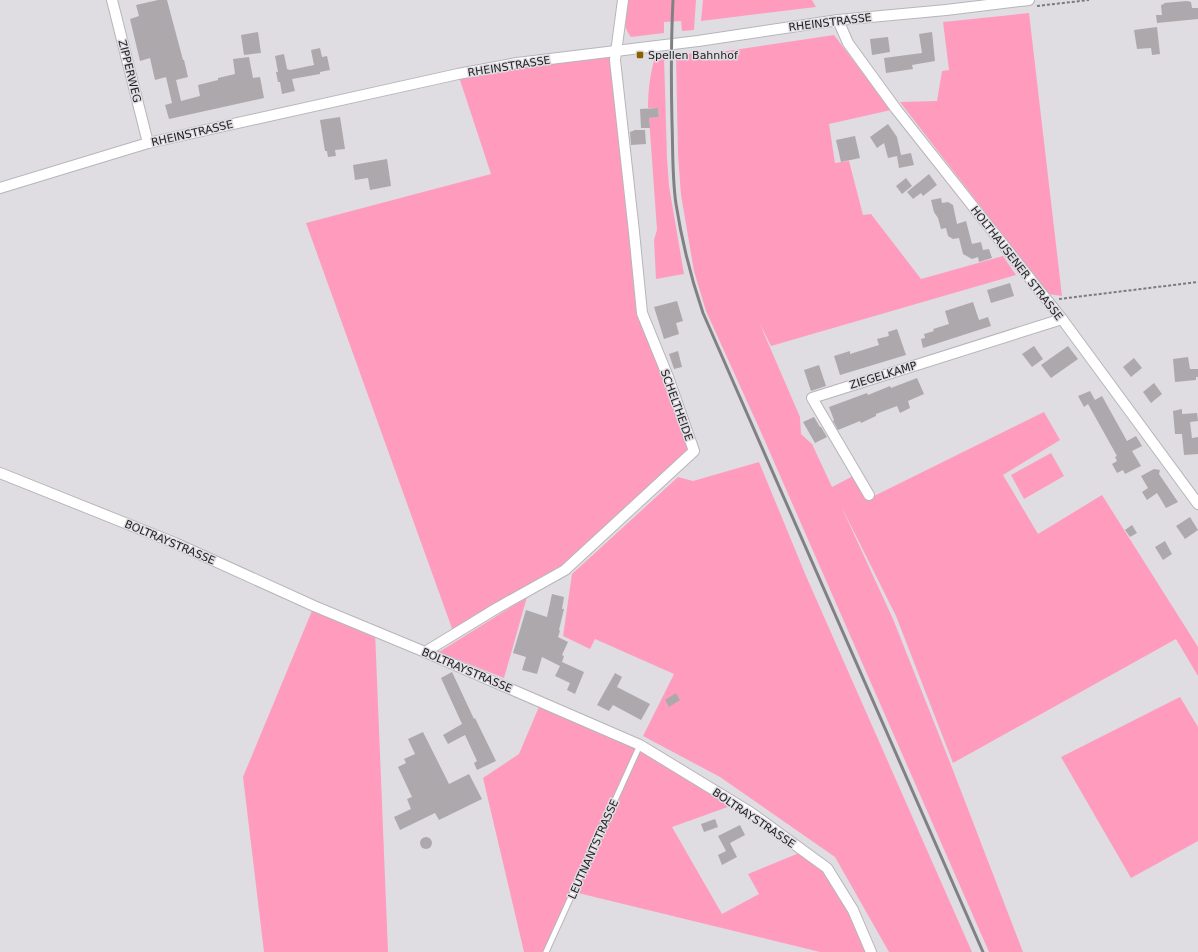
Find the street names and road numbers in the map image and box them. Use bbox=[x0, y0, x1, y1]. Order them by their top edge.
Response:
street label: RHEINSTRASSE bbox=[788, 11, 872, 34]
street label: ZIPPERWEG bbox=[115, 38, 144, 104]
street label: RHEINSTRASSE bbox=[467, 54, 551, 79]
street label: RHEINSTRASSE bbox=[150, 118, 234, 149]
street label: HOLTHAUSENER STRASSE bbox=[968, 203, 1065, 323]
street label: ZIEGELKAMP bbox=[848, 359, 919, 392]
street label: SCHELTHEIDE bbox=[658, 368, 695, 443]
street label: BOLTRAYSTRASSE bbox=[122, 517, 217, 567]
street label: BOLTRAYSTRASSE bbox=[419, 645, 514, 695]
street label: BOLTRAYSTRASSE bbox=[710, 786, 798, 851]
street label: LEUTNANTSTRASSE bbox=[566, 797, 621, 901]

